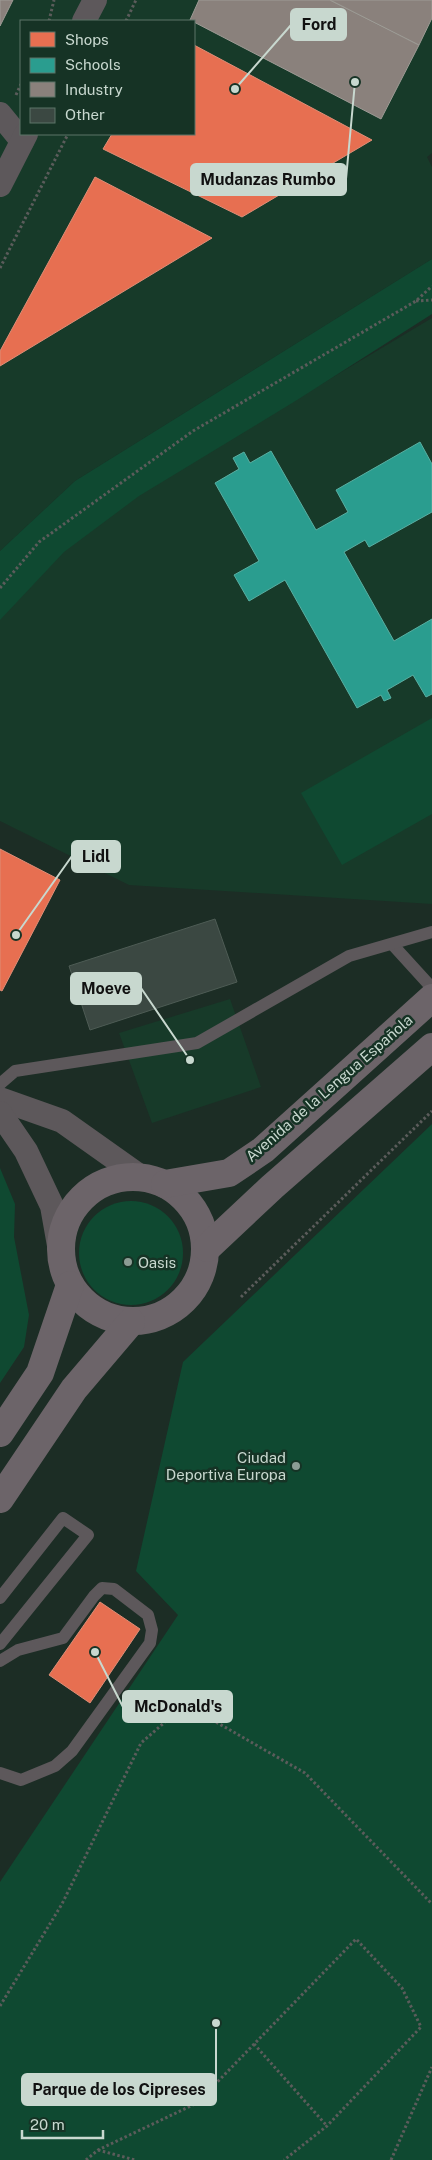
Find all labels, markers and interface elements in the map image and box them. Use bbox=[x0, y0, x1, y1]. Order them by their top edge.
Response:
callout: Ford bbox=[291, 9, 346, 40]
text: Ford bbox=[301, 15, 337, 34]
legend bbox=[20, 20, 195, 135]
text: Shops bbox=[65, 31, 109, 48]
text: Schools bbox=[65, 56, 121, 73]
text: Industry bbox=[65, 81, 123, 98]
text: Other bbox=[65, 106, 105, 123]
callout: Mudanzas Rumbo bbox=[191, 164, 346, 195]
text: Mudanzas Rumbo bbox=[200, 170, 336, 189]
callout: Lidl bbox=[72, 841, 120, 872]
text: Lidl bbox=[82, 847, 110, 866]
callout: Moeve bbox=[71, 973, 141, 1004]
text: Moeve bbox=[81, 979, 131, 998]
street label: Avenida de la Lengua Española bbox=[242, 1011, 416, 1165]
place label: Oasis bbox=[138, 1254, 176, 1271]
marker: Oasis bbox=[122, 1256, 134, 1268]
place label: Ciudad Deportiva Europa bbox=[166, 1449, 286, 1483]
marker: Ciudad Deportiva Europa bbox=[290, 1460, 302, 1472]
callout: McDonald's bbox=[123, 1691, 232, 1722]
text: McDonald's bbox=[134, 1697, 222, 1716]
callout: Parque de los Cipreses bbox=[22, 2074, 216, 2105]
text: Parque de los Cipreses bbox=[32, 2080, 206, 2099]
scale bar bbox=[22, 2108, 104, 2140]
text: 20 m bbox=[30, 2116, 65, 2133]

